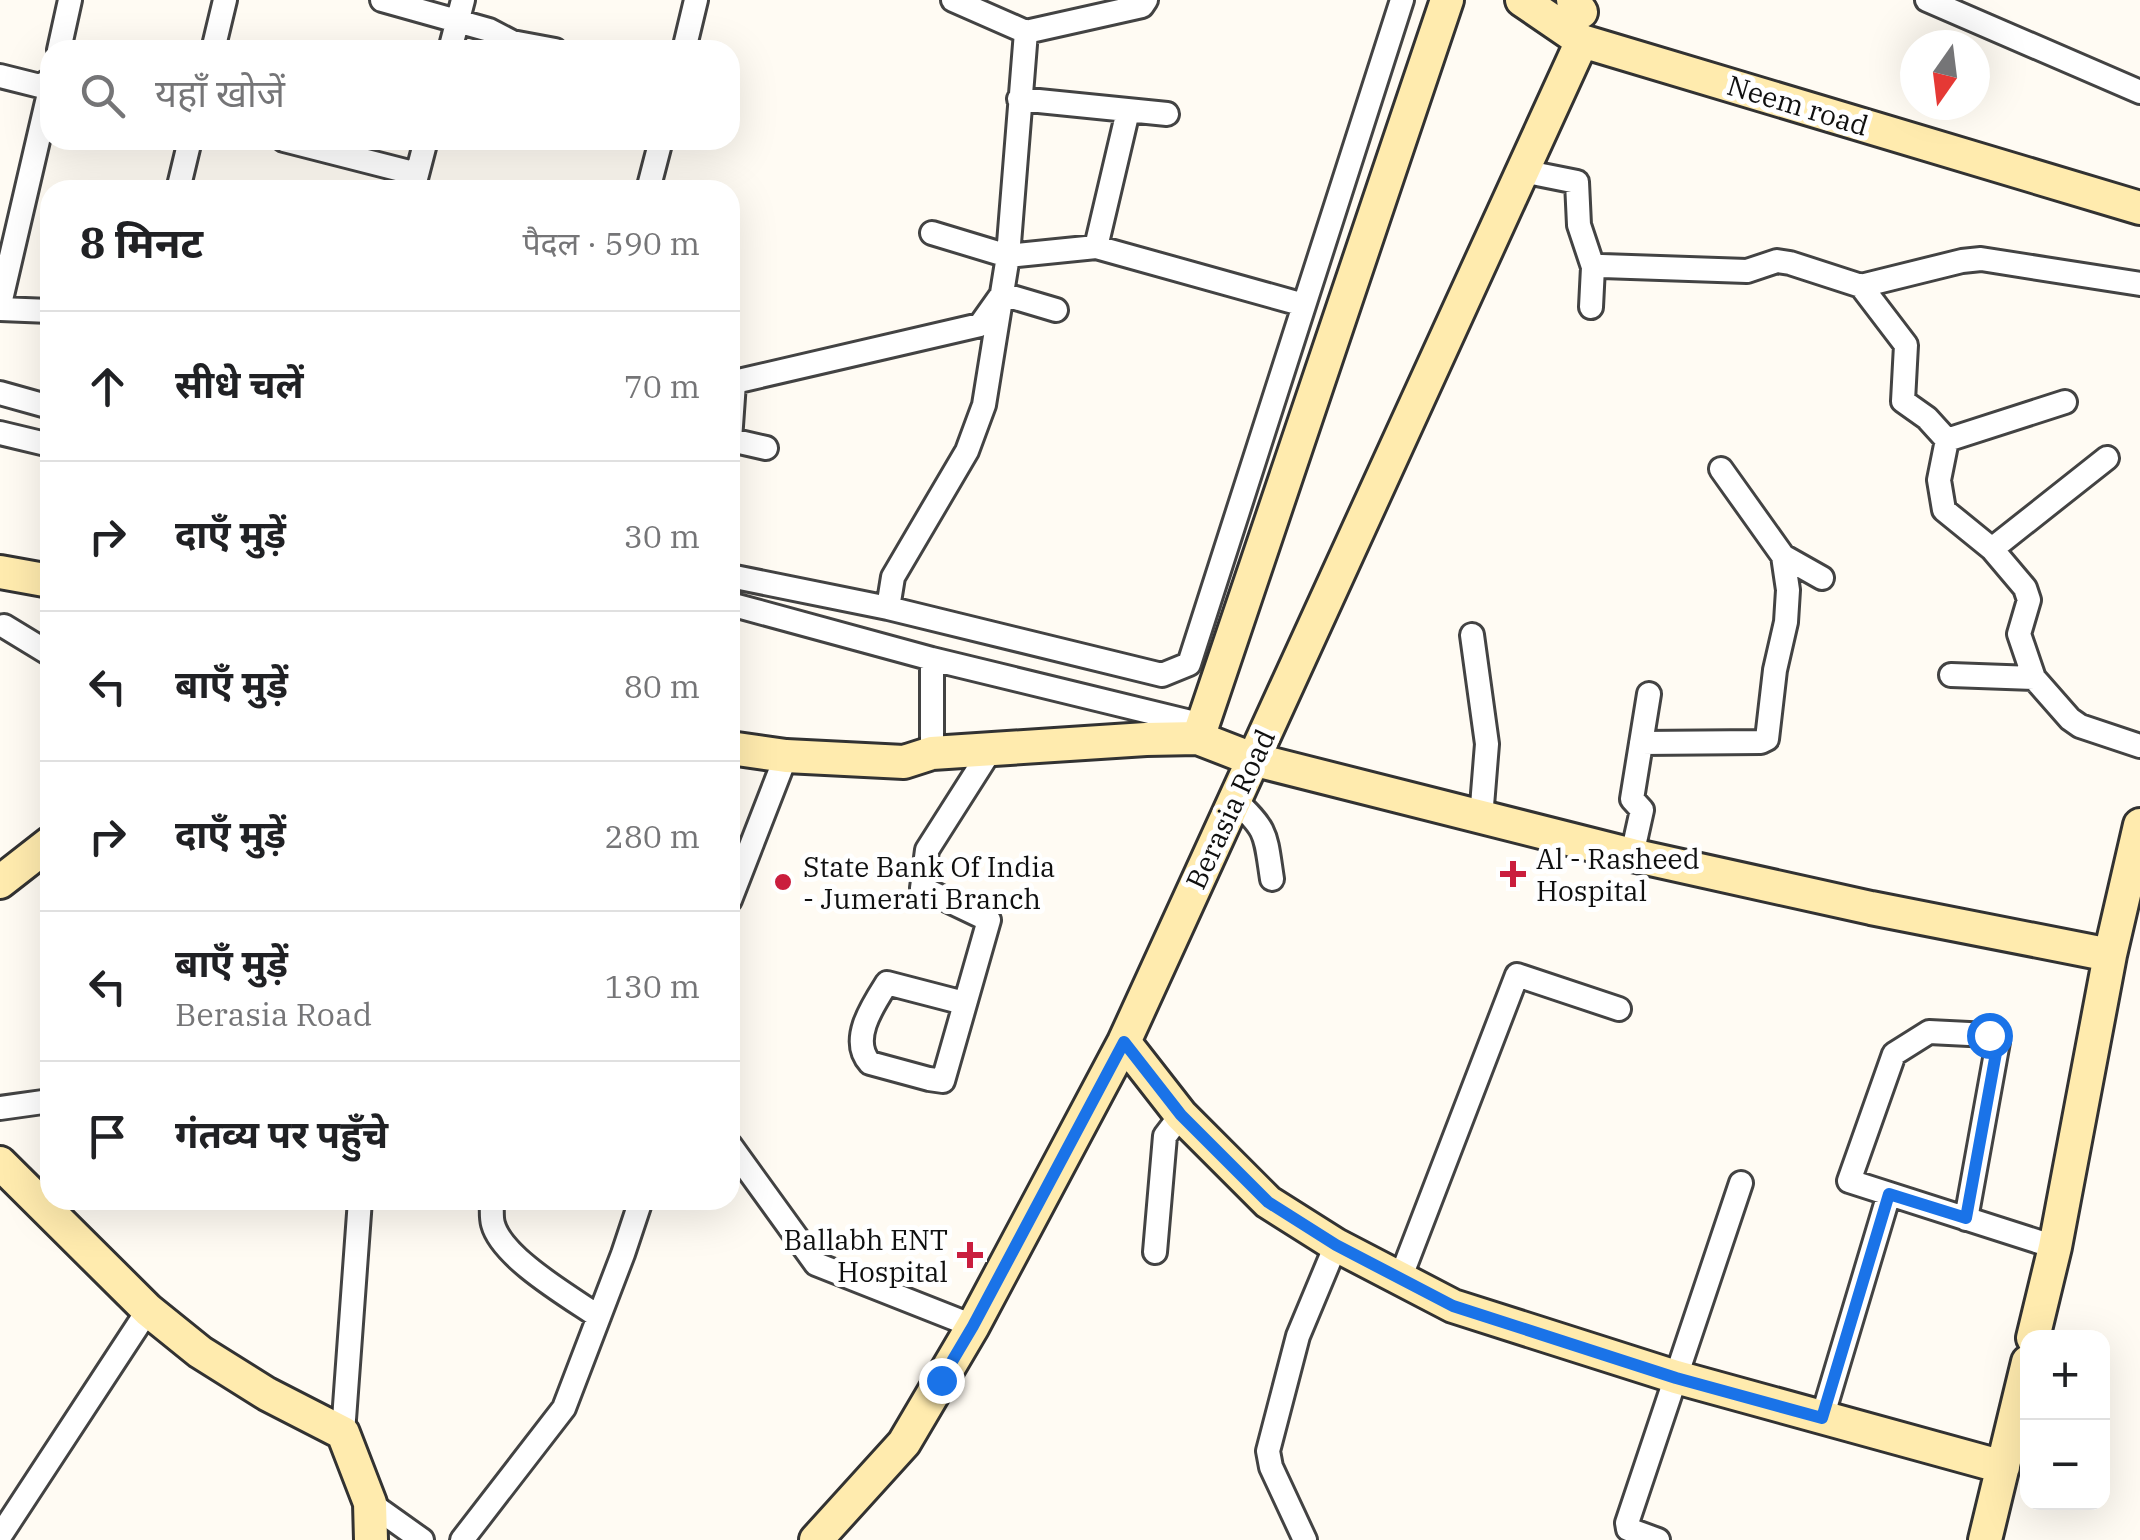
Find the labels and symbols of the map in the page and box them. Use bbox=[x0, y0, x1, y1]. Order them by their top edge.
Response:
north arrow bbox=[1900, 30, 1990, 120]
street label: Neem road bbox=[1723, 66, 1873, 144]
street label: Berasia Road bbox=[1177, 723, 1283, 895]
place label: Al - Rasheed Hospital bbox=[1536, 840, 1700, 909]
place label: State Bank Of India - Jumerati Branch bbox=[803, 848, 1055, 917]
marker: Al - Rasheed Hospital bbox=[1500, 861, 1526, 887]
marker: State Bank Of India - Jumerati Branch bbox=[772, 871, 794, 893]
route start bbox=[1967, 1013, 2013, 1059]
place label: Ballabh ENT Hospital bbox=[783, 1221, 948, 1290]
marker: Ballabh ENT Hospital bbox=[957, 1242, 983, 1268]
route end bbox=[919, 1358, 965, 1404]

